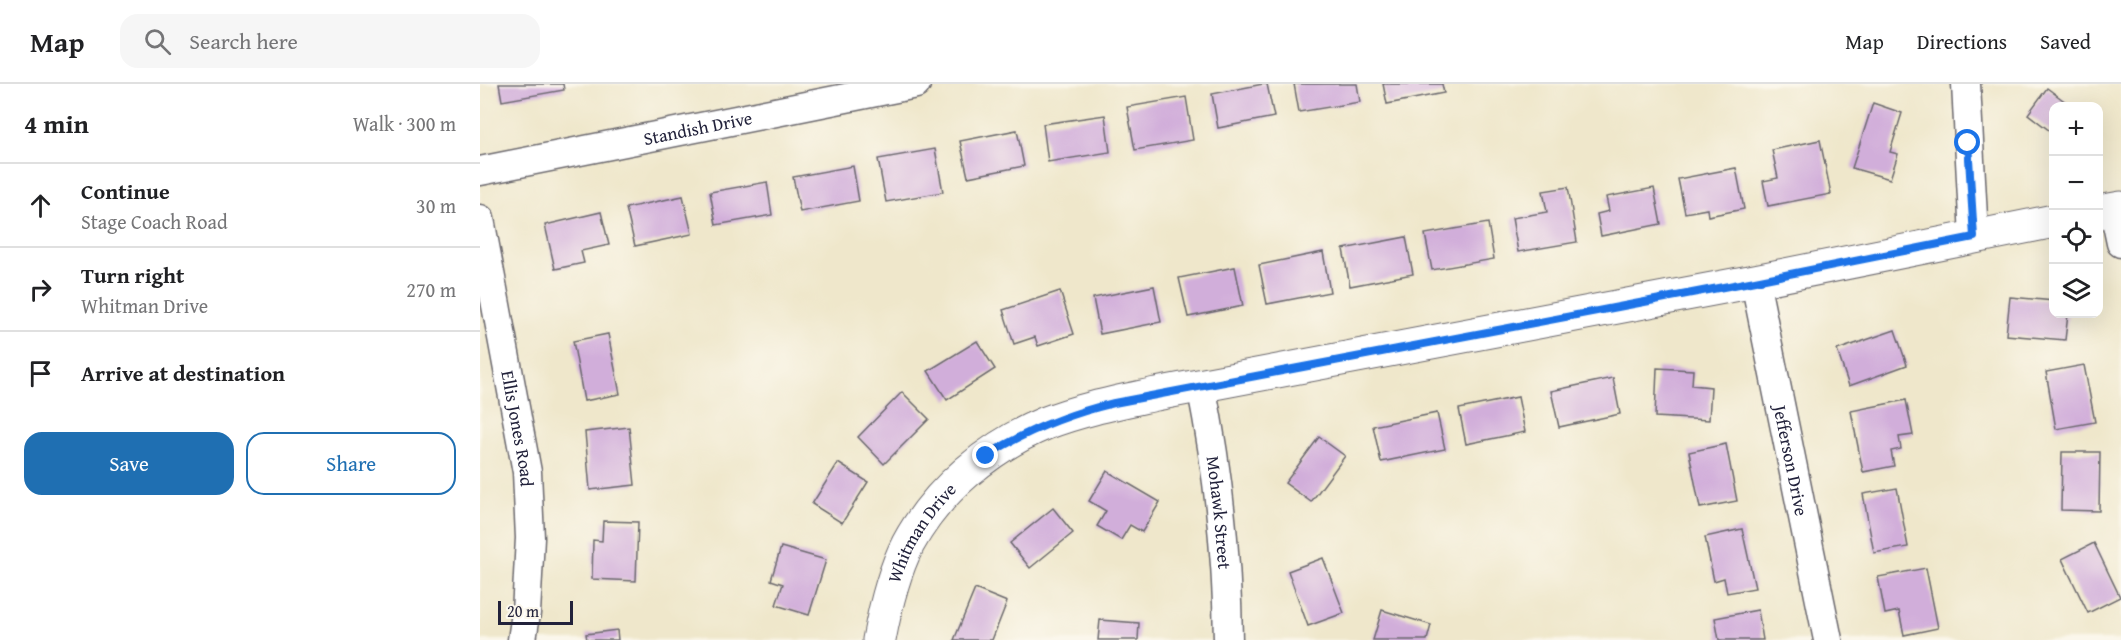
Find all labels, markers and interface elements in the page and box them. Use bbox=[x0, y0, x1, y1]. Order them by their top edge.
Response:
search box bbox=[120, 14, 540, 68]
text: Map bbox=[30, 21, 84, 62]
icon: search bbox=[141, 25, 174, 58]
text: Search here bbox=[189, 25, 298, 57]
text: Map bbox=[1845, 26, 1884, 57]
text: Directions bbox=[1917, 26, 2007, 57]
text: Saved bbox=[2040, 26, 2091, 57]
map controls bbox=[2049, 102, 2103, 318]
button: + bbox=[2049, 102, 2103, 156]
text: 4 min bbox=[24, 104, 89, 143]
street label: Standish Drive bbox=[641, 104, 754, 152]
text: Walk · 300 m bbox=[353, 109, 456, 138]
route start bbox=[1954, 129, 1980, 155]
button: − bbox=[2049, 156, 2103, 210]
text: Continue bbox=[81, 175, 170, 207]
icon: ahead bbox=[24, 189, 57, 222]
text: 30 m bbox=[416, 191, 456, 220]
text: Stage Coach Road bbox=[81, 207, 228, 236]
button: locate bbox=[2049, 210, 2103, 264]
text: Turn right bbox=[81, 259, 184, 291]
button: layers bbox=[2049, 264, 2103, 318]
icon: right bbox=[24, 273, 57, 306]
text: 270 m bbox=[406, 275, 456, 304]
text: Whitman Drive bbox=[81, 291, 208, 320]
icon: arrive bbox=[24, 357, 57, 390]
text: Arrive at destination bbox=[81, 357, 285, 389]
street label: Ellis Jones Road bbox=[495, 368, 541, 487]
street label: Jefferson Drive bbox=[1767, 401, 1816, 518]
button: Save bbox=[24, 432, 234, 495]
button: Share bbox=[246, 432, 456, 495]
route end bbox=[972, 442, 998, 468]
street label: Mohawk Street bbox=[1200, 454, 1239, 571]
street label: Whitman Drive bbox=[880, 476, 962, 586]
scale bar bbox=[498, 598, 573, 626]
text: 20 m bbox=[507, 599, 539, 623]

